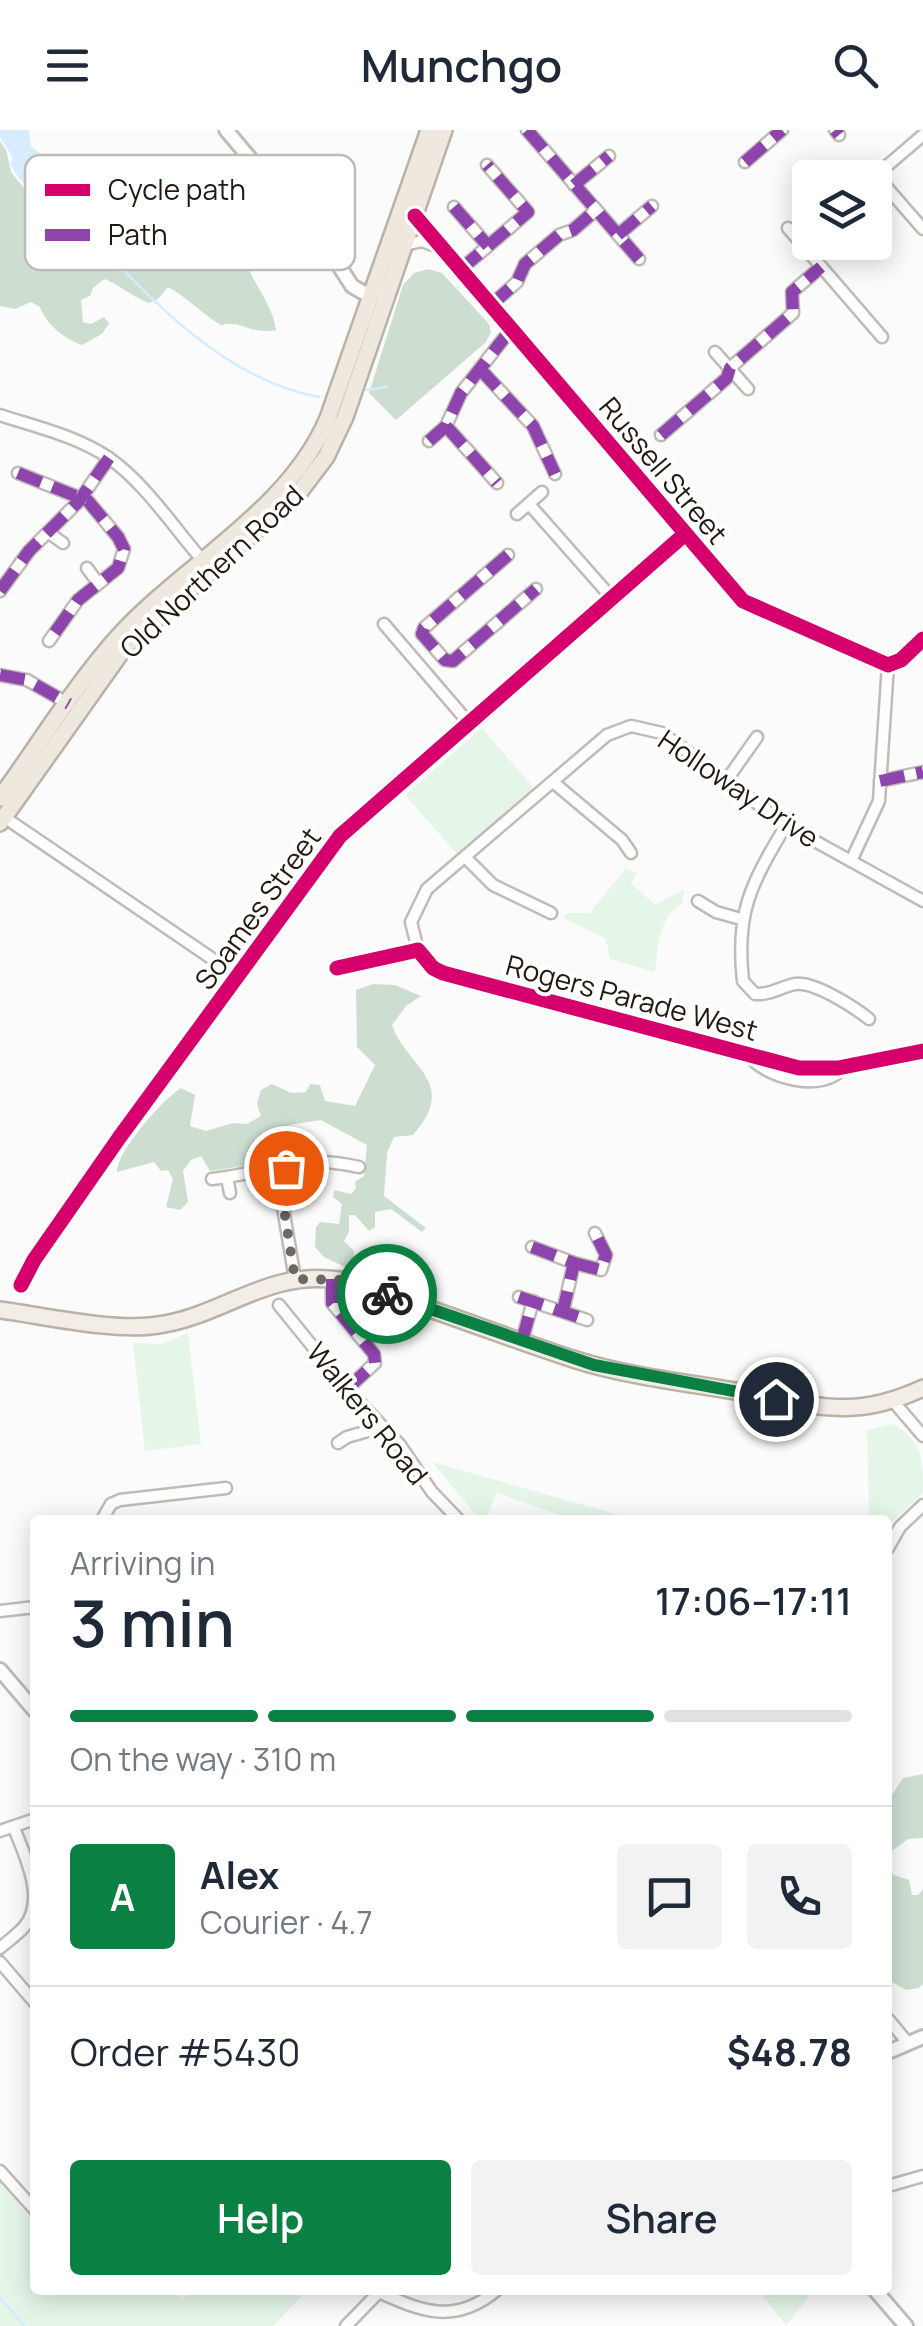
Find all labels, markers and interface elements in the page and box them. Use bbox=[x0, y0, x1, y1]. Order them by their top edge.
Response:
text: Munchgo bbox=[361, 34, 562, 96]
icon: menu bbox=[40, 38, 95, 93]
icon: search bbox=[828, 38, 883, 93]
legend bbox=[25, 155, 355, 270]
map controls bbox=[792, 160, 892, 260]
button: layers bbox=[792, 160, 892, 260]
text: Cycle path bbox=[108, 170, 246, 208]
text: Path bbox=[108, 215, 168, 253]
street label: Russell Street bbox=[591, 388, 737, 552]
street label: Old Northern Road bbox=[111, 476, 311, 666]
street label: Holloway Drive bbox=[651, 720, 827, 856]
street label: Soames Street bbox=[185, 819, 329, 997]
street label: Rogers Parade West bbox=[502, 945, 762, 1049]
pin bbox=[244, 1126, 329, 1211]
icon: bag bbox=[259, 1141, 314, 1196]
courier bbox=[337, 1244, 437, 1344]
icon: bike bbox=[360, 1267, 415, 1322]
street label: Walkers Road bbox=[299, 1334, 437, 1492]
pin bbox=[734, 1357, 819, 1442]
icon: home bbox=[749, 1372, 804, 1427]
text: Arriving in bbox=[70, 1541, 215, 1585]
text: 17:06–17:11 bbox=[655, 1574, 852, 1626]
text: 3 min bbox=[70, 1578, 235, 1667]
text: On the way · 310 m bbox=[70, 1737, 336, 1781]
button: chat bbox=[617, 1844, 722, 1949]
button: phone bbox=[747, 1844, 852, 1949]
text: Alex bbox=[200, 1848, 279, 1900]
text: A bbox=[110, 1870, 135, 1922]
text: Courier · 4.7 bbox=[200, 1900, 373, 1944]
text: Order #5430 bbox=[70, 2025, 300, 2077]
text: $48.78 bbox=[727, 2025, 852, 2077]
button: Help bbox=[70, 2160, 451, 2275]
button: Share bbox=[471, 2160, 852, 2275]

